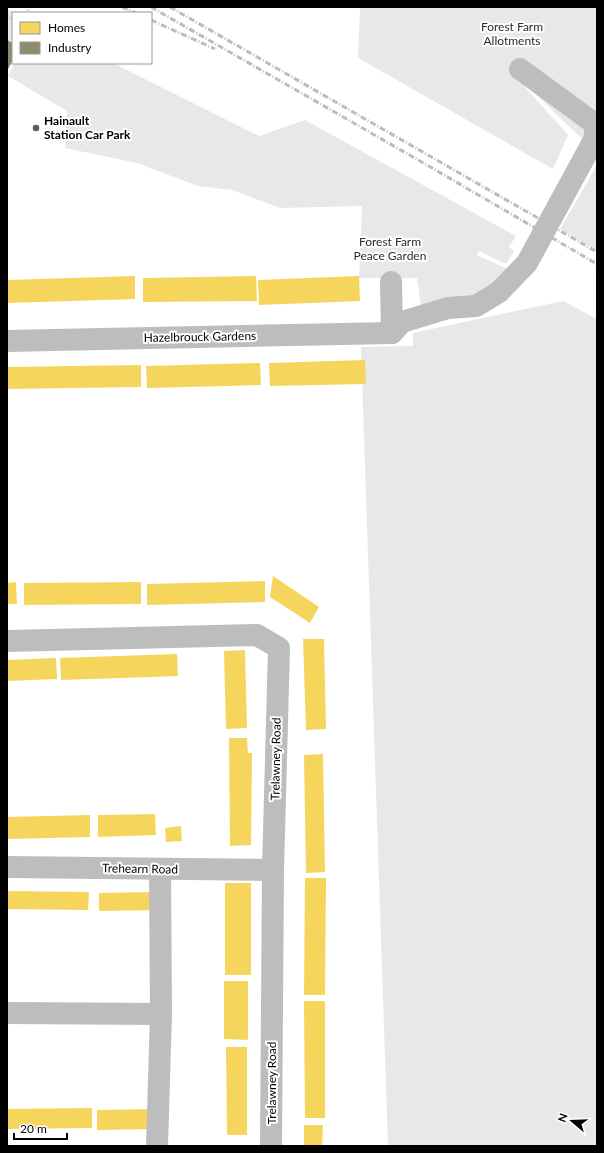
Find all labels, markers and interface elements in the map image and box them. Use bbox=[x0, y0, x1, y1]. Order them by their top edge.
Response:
legend bbox=[12, 12, 152, 64]
park label: Forest Farm Allotments bbox=[481, 19, 543, 48]
text: Homes bbox=[48, 20, 85, 35]
text: Industry bbox=[48, 40, 92, 55]
place label: Hainault Station Car Park bbox=[44, 113, 131, 142]
marker: Hainault Station Car Park bbox=[31, 123, 41, 133]
park label: Forest Farm Peace Garden bbox=[354, 234, 426, 263]
street label: Hazelbrouck Gardens bbox=[144, 328, 256, 345]
street label: Trelawney Road bbox=[267, 717, 284, 801]
street label: Trehearn Road bbox=[102, 860, 178, 877]
street label: Trelawney Road bbox=[264, 1042, 279, 1124]
north arrow bbox=[552, 1101, 592, 1141]
text: N bbox=[555, 1111, 570, 1124]
scale bar bbox=[14, 1115, 67, 1141]
text: 20 m bbox=[20, 1121, 47, 1136]

